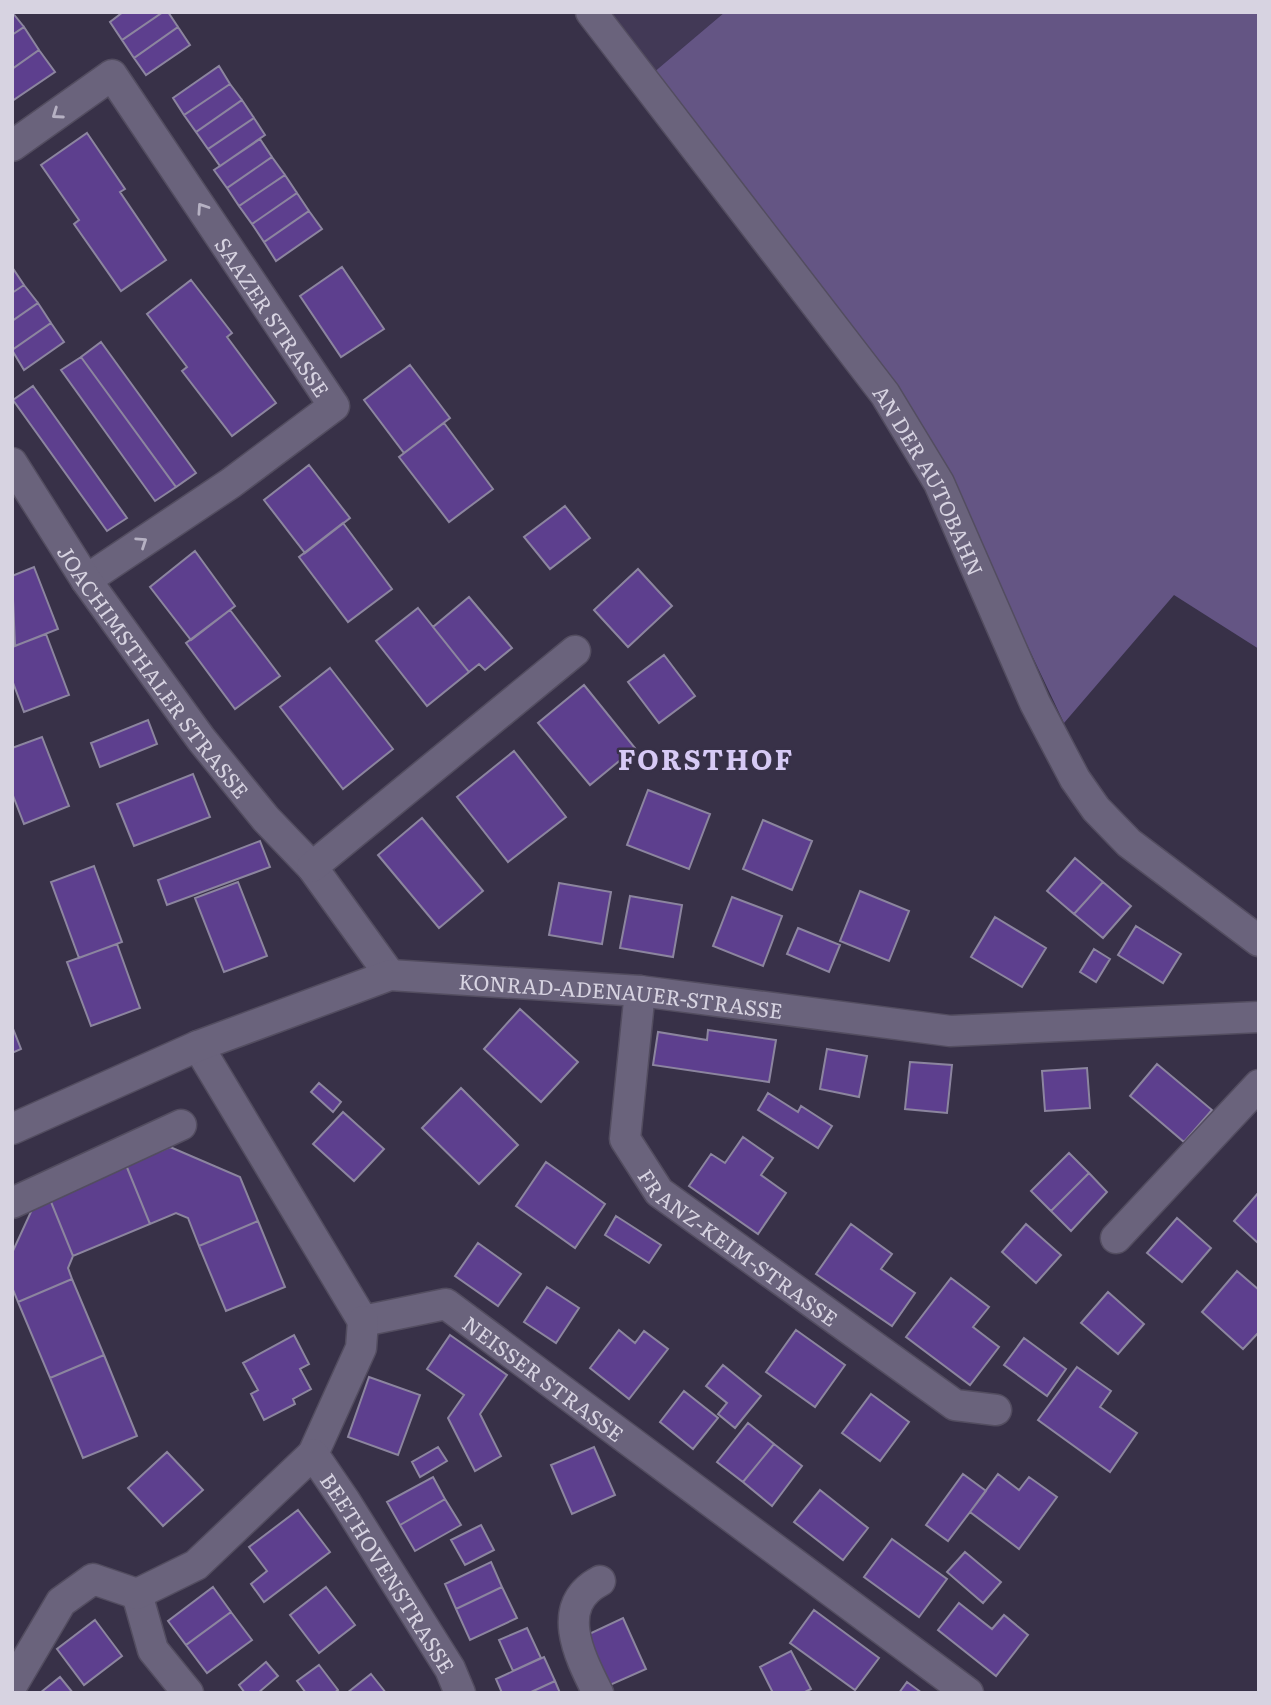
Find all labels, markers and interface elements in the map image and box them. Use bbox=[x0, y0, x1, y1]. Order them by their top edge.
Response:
one-way arrow bbox=[52, 106, 65, 118]
one-way arrow bbox=[197, 203, 210, 216]
street label: SAAZER STRASSE bbox=[209, 230, 339, 402]
street label: AN DER AUTOBAHN bbox=[867, 377, 993, 580]
street label: JOACHIMSTHALER STRASSE bbox=[51, 538, 258, 804]
one-way arrow bbox=[135, 538, 148, 551]
district label: FORSTHOF bbox=[618, 737, 794, 779]
street label: KONRAD-ADENAUER-STRASSE bbox=[458, 964, 785, 1025]
street label: FRANZ-KEIM-STRASSE bbox=[632, 1162, 846, 1332]
street label: NEISSER STRASSE bbox=[457, 1307, 631, 1448]
street label: BEETHOVENSTRASSE bbox=[314, 1466, 464, 1679]

